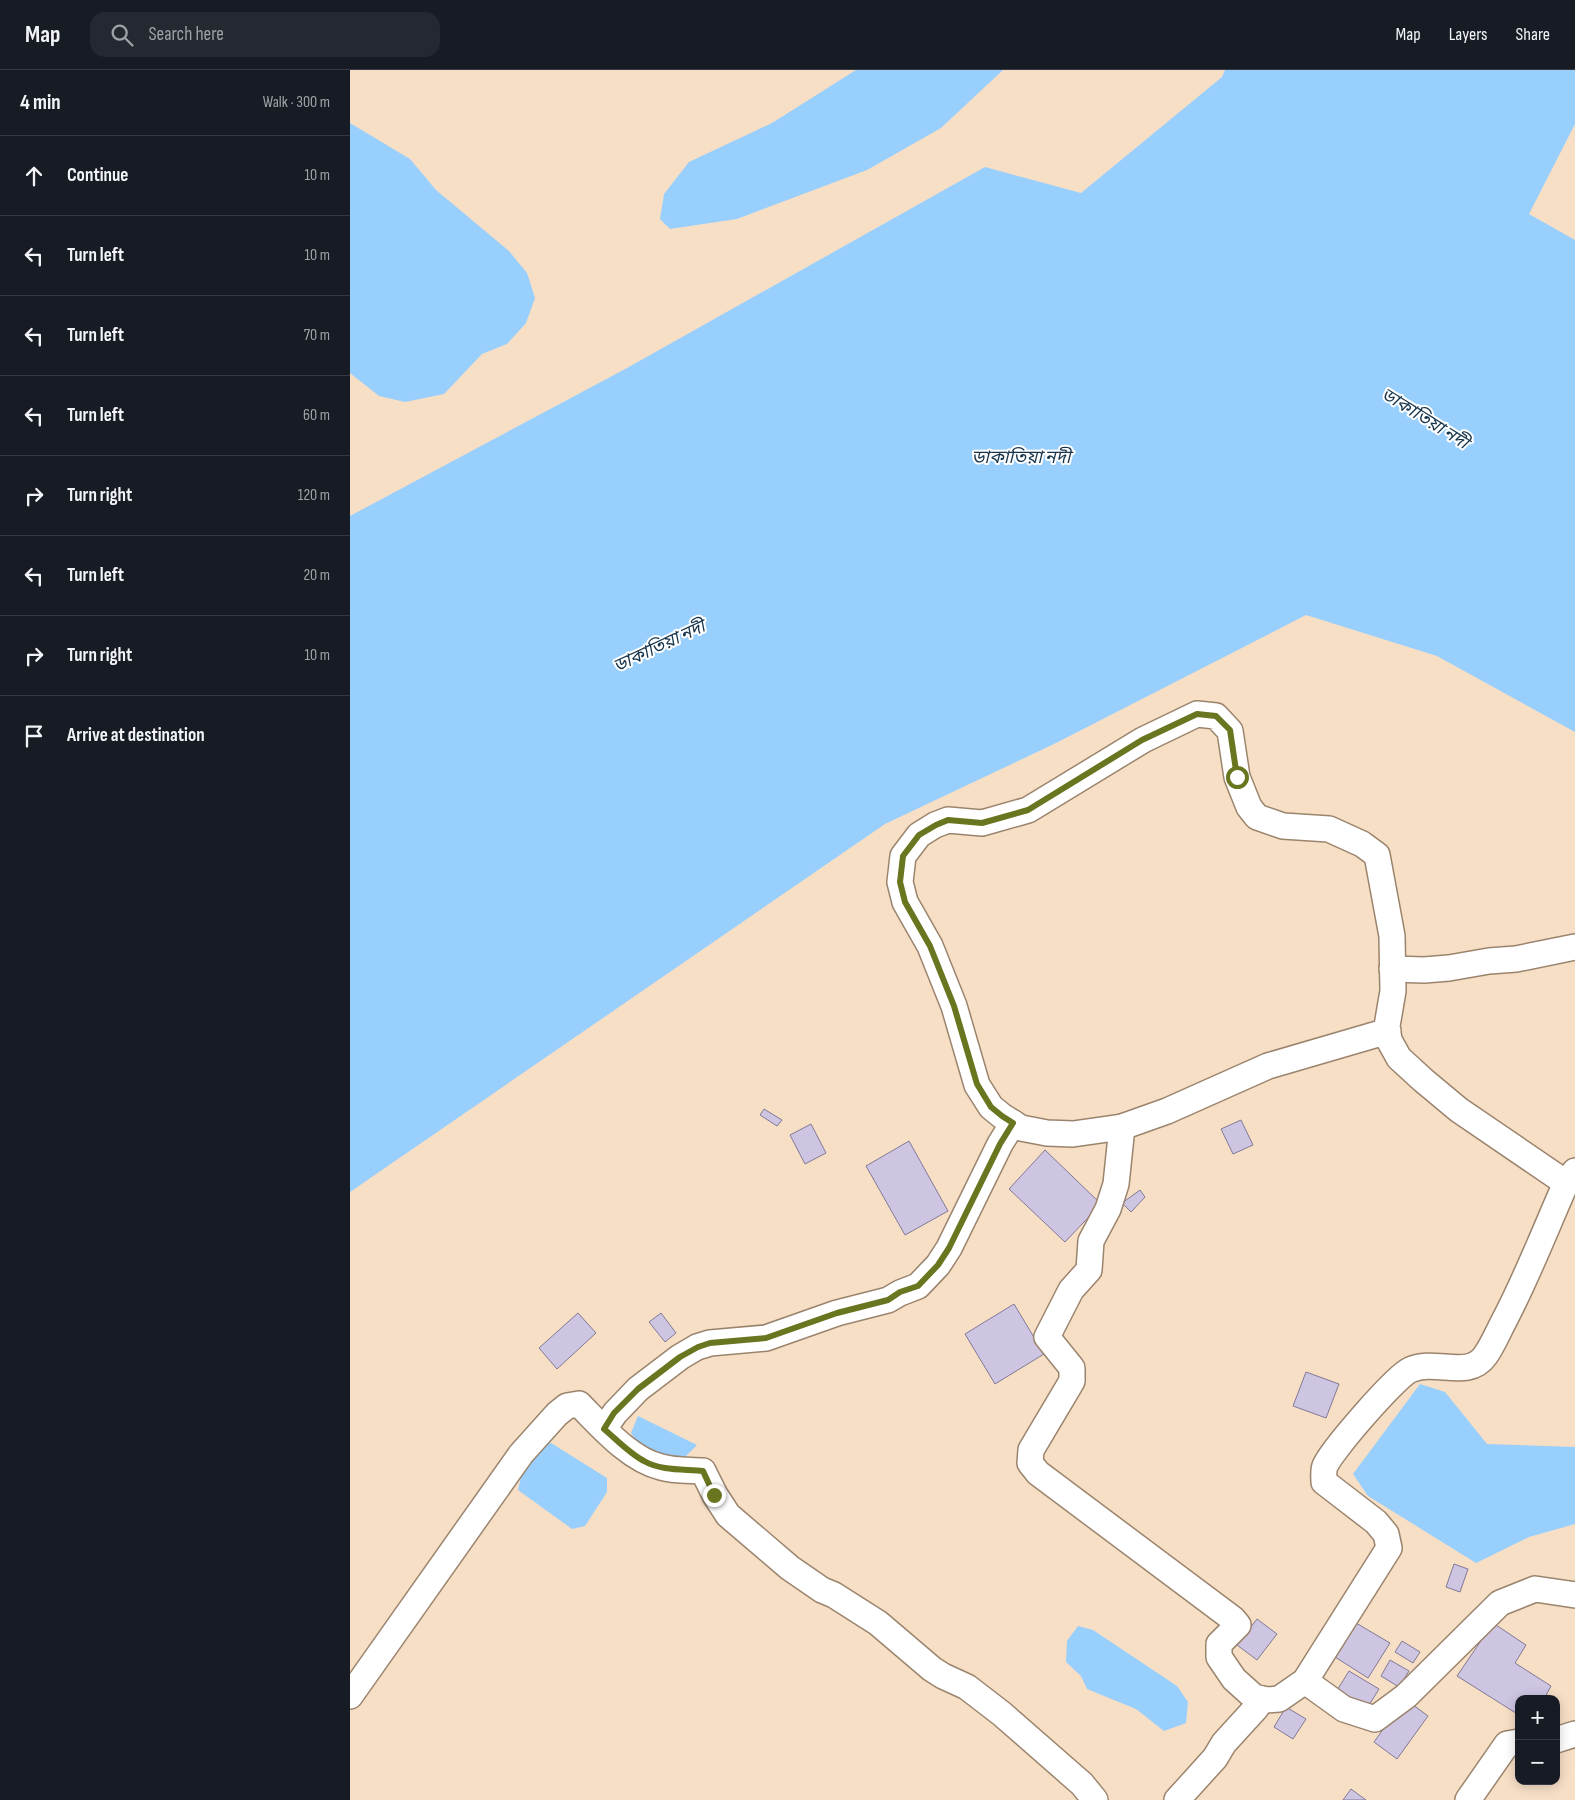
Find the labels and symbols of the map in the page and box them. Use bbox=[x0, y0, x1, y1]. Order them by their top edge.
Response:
water label: ডাকাতিয়া নদী bbox=[1377, 382, 1475, 455]
water label: ডাকাতিয়া নদী bbox=[972, 446, 1074, 468]
water label: ডাকাতিয়া নদী bbox=[610, 614, 711, 677]
route start bbox=[1226, 766, 1249, 789]
route end bbox=[703, 1484, 726, 1507]

